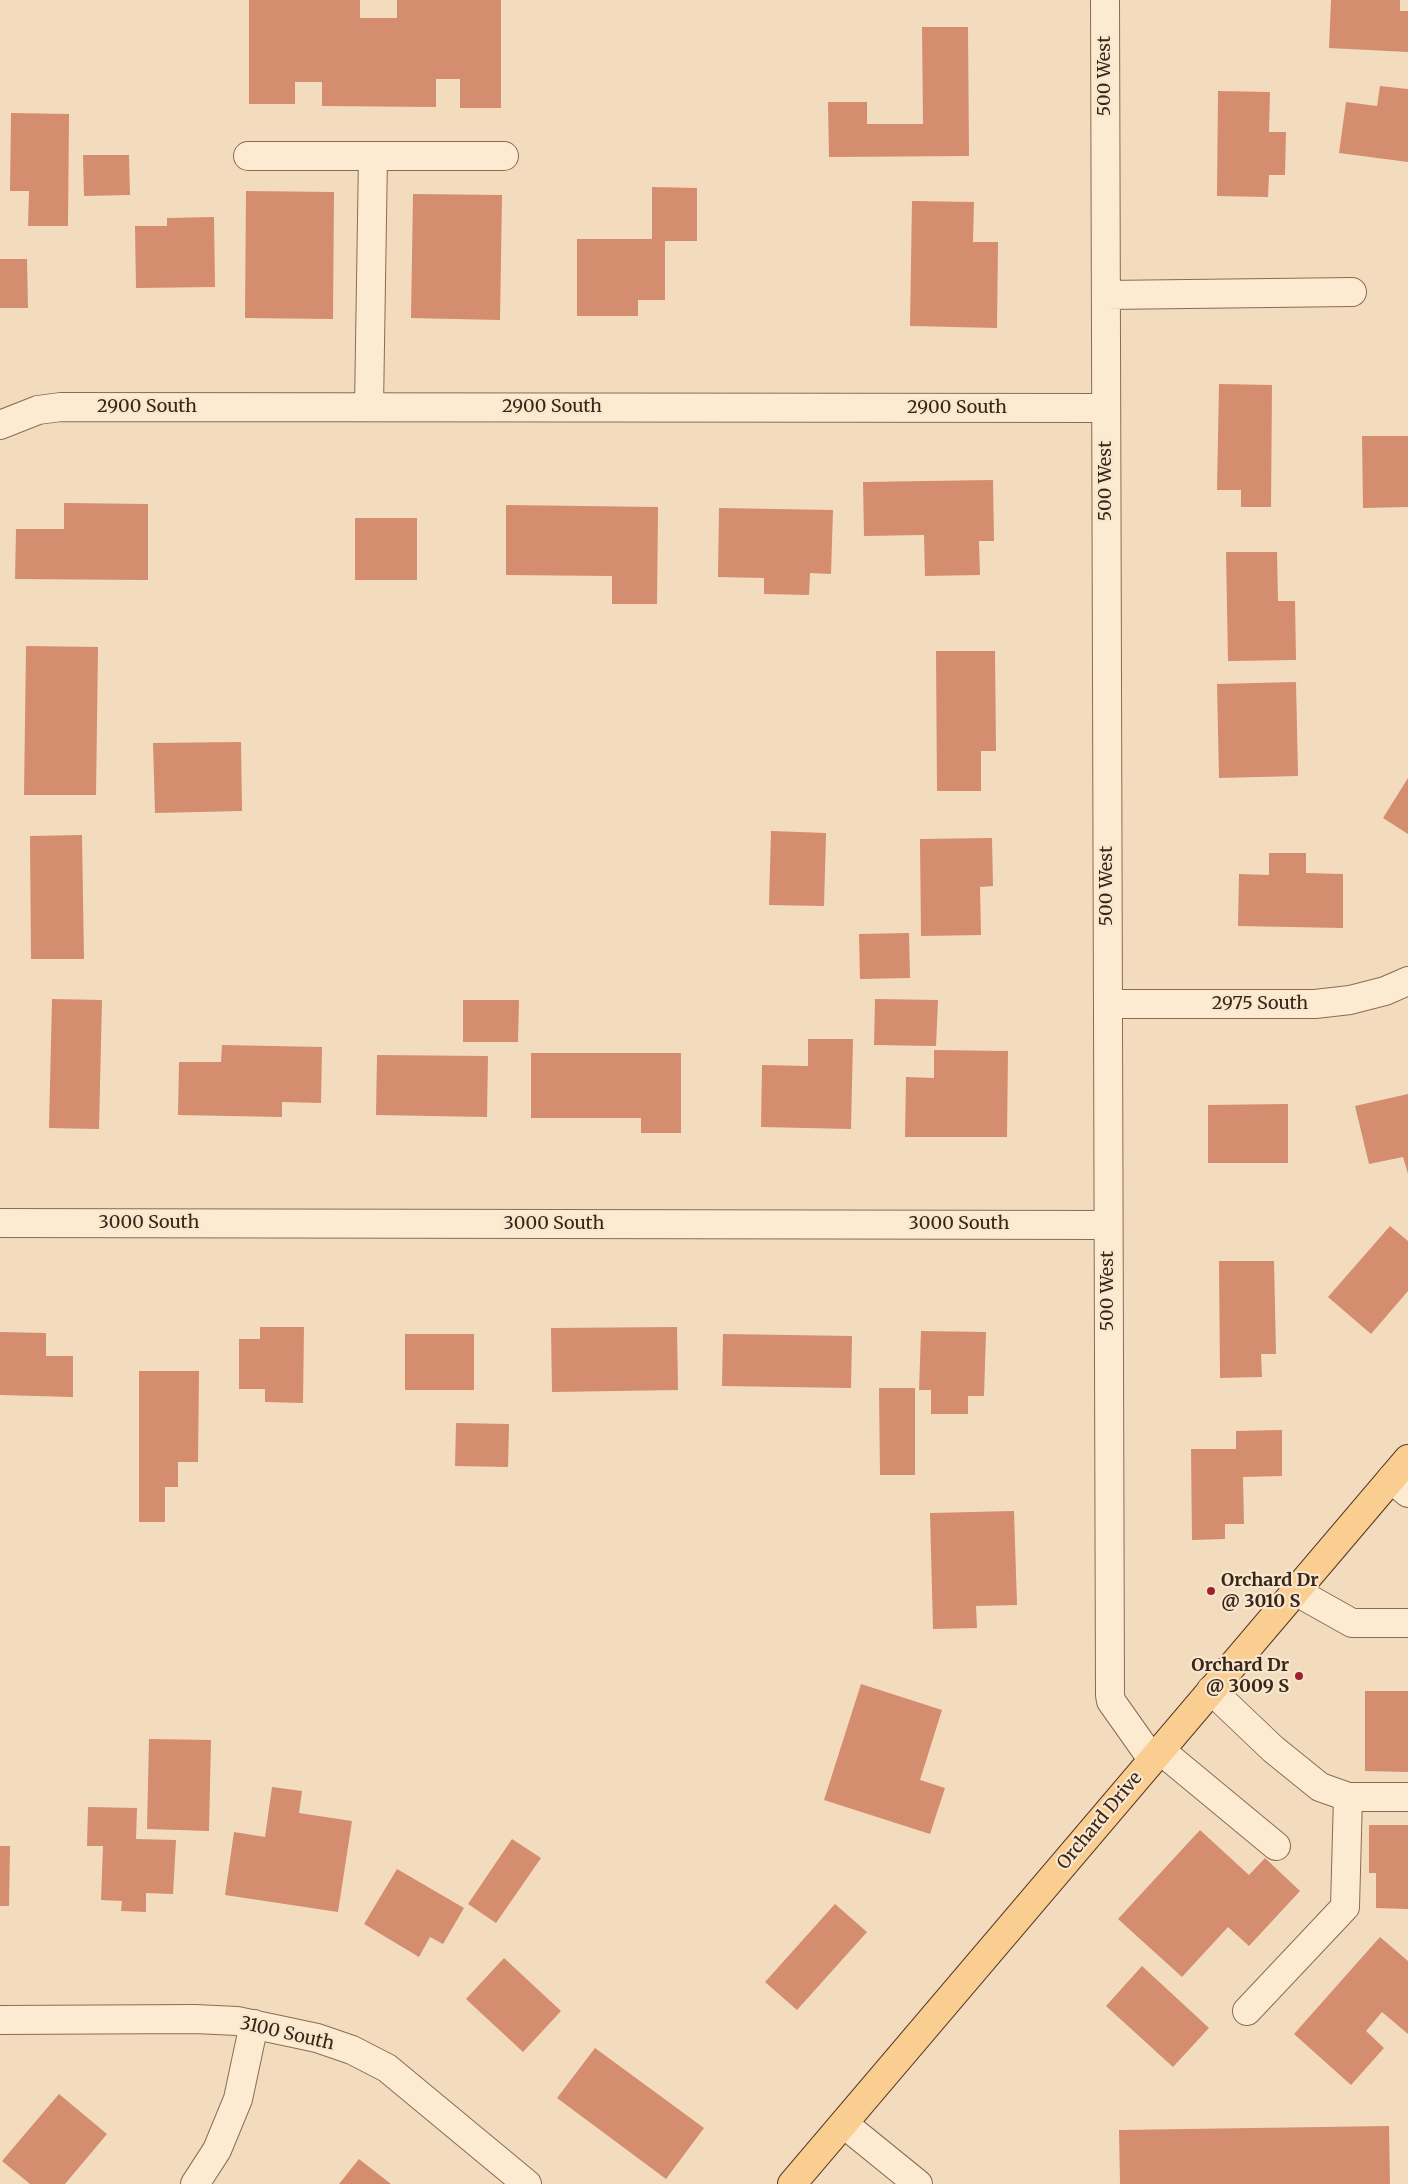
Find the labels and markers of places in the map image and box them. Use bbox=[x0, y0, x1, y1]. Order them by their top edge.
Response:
place label: Orchard Dr @ 3010 S bbox=[1221, 1570, 1319, 1612]
marker: Orchard Dr @ 3010 S bbox=[1205, 1585, 1217, 1597]
place label: Orchard Dr @ 3009 S bbox=[1191, 1655, 1289, 1698]
marker: Orchard Dr @ 3009 S bbox=[1293, 1670, 1305, 1682]

